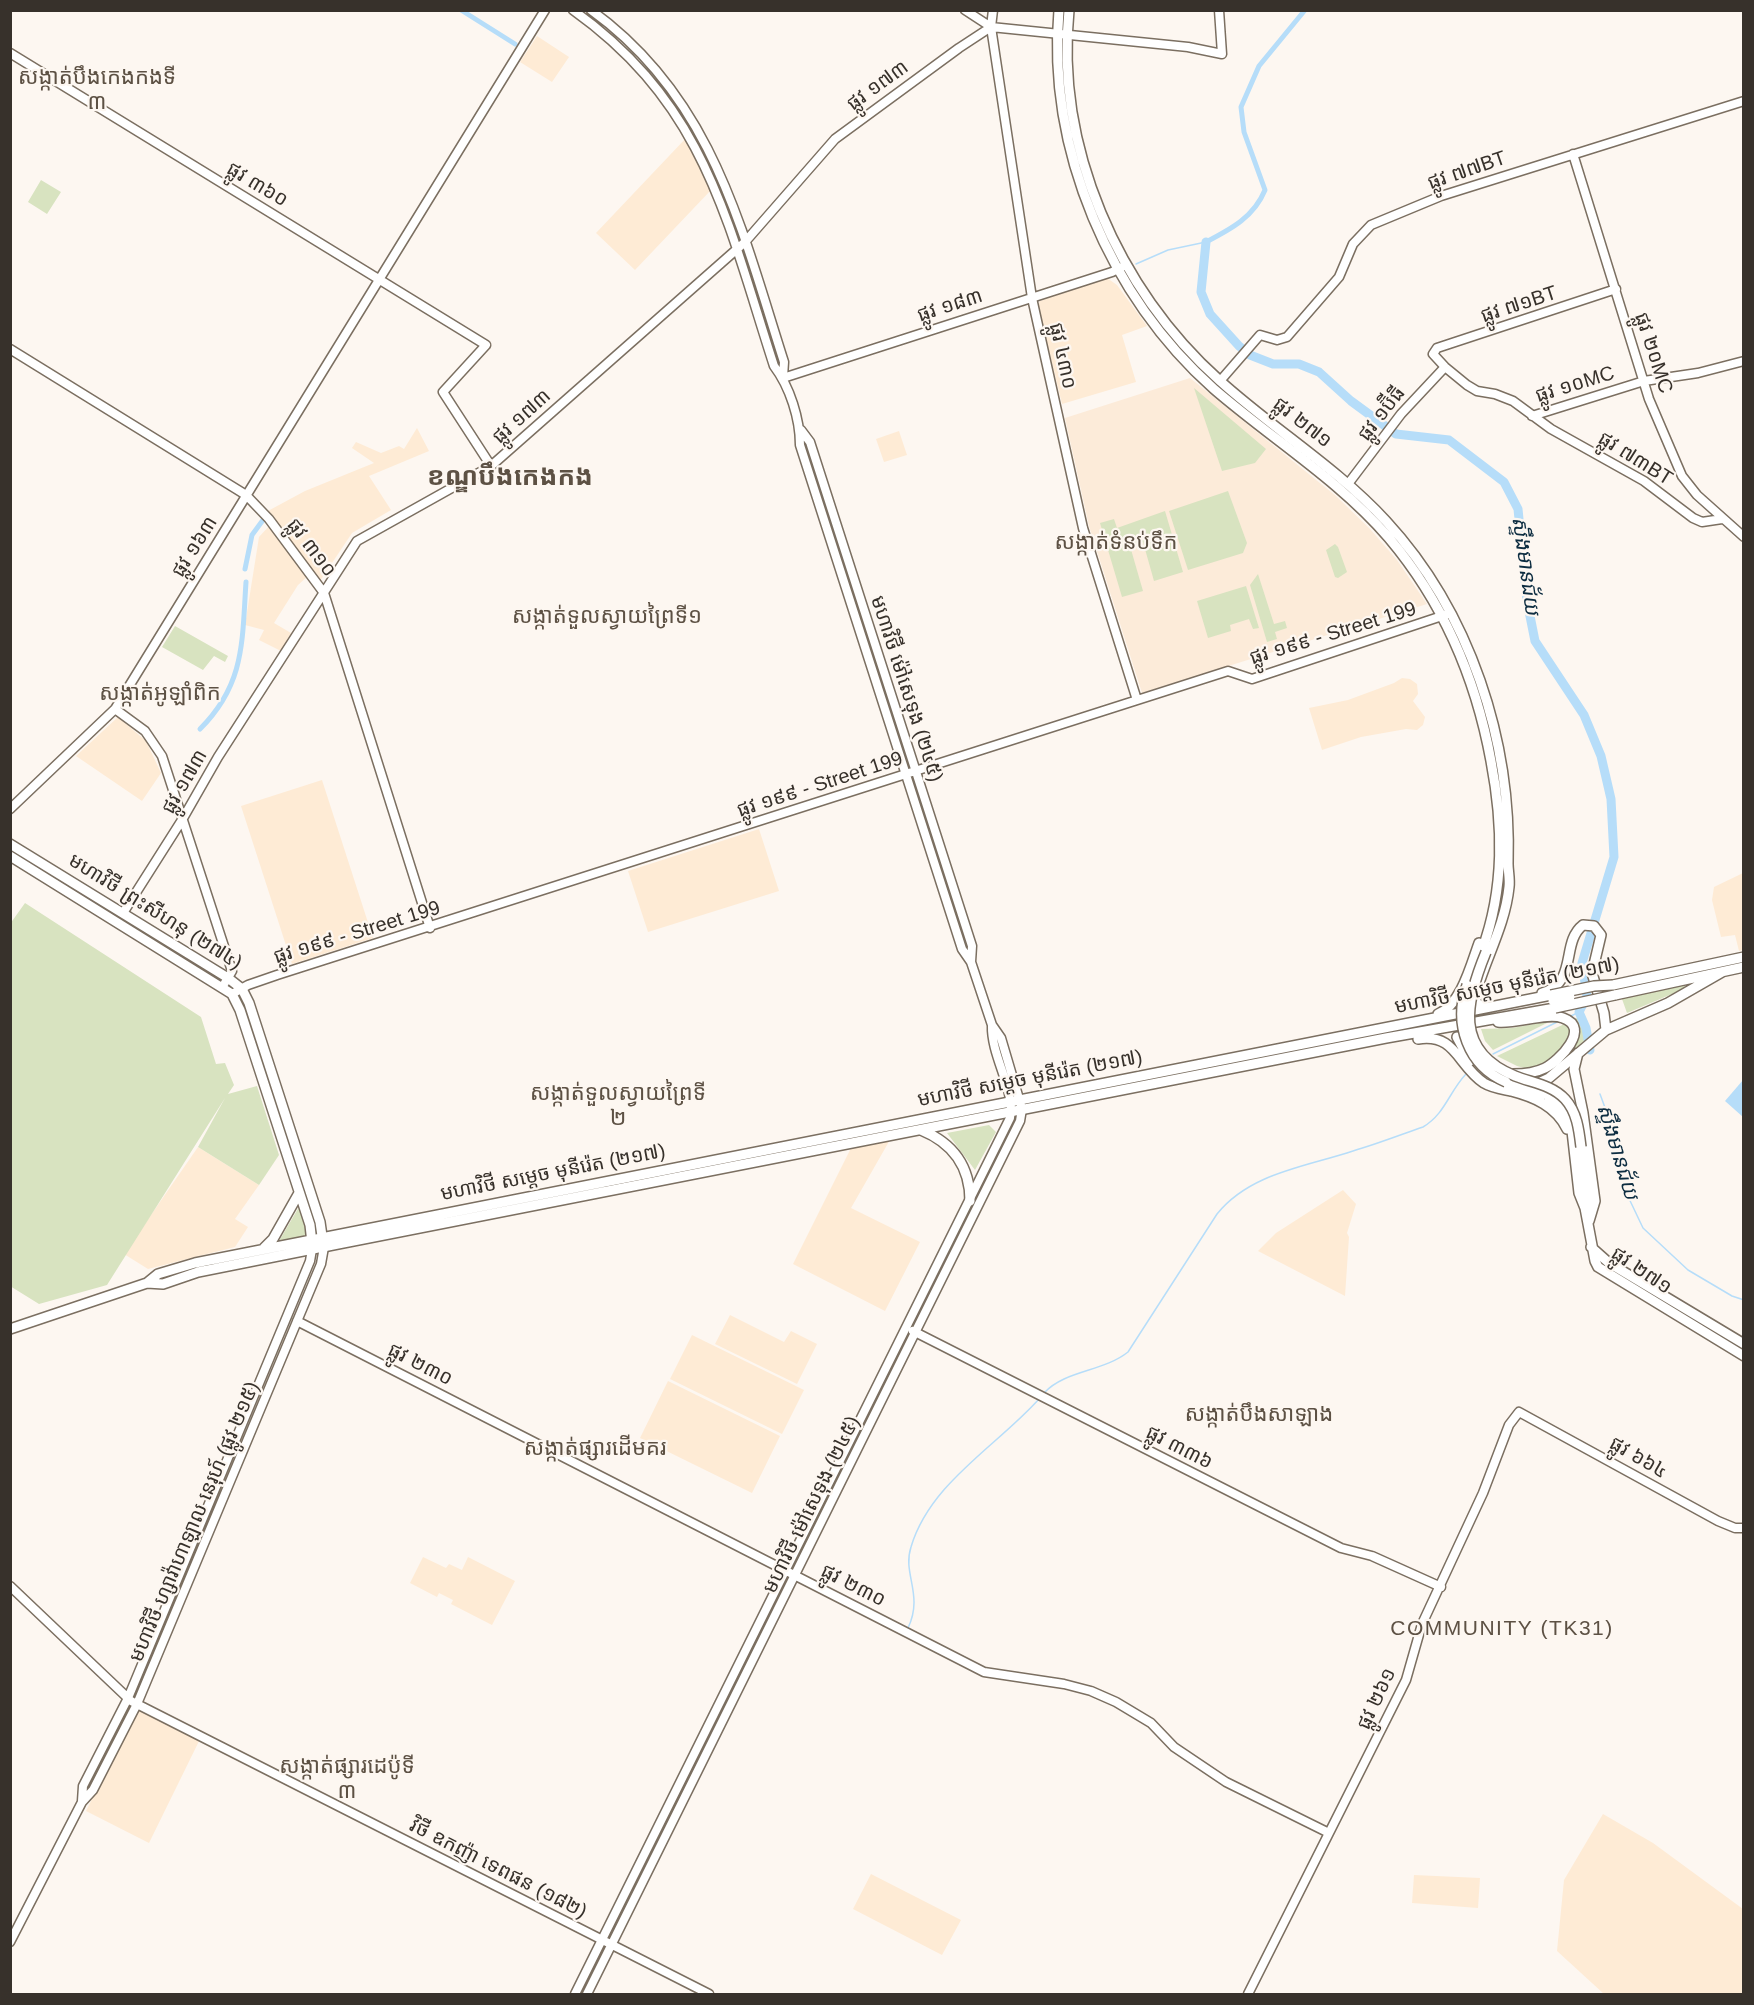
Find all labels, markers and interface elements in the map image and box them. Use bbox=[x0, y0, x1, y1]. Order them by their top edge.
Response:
street label: ផ្លូវ ១៧៣ bbox=[843, 56, 913, 116]
district label: សង្កាត់បឹងកេងកងទី ៣ bbox=[18, 65, 176, 116]
street label: ផ្លូវ ៧៧BT bbox=[1425, 146, 1509, 196]
street label: ផ្លូវ ៣៦០ bbox=[222, 157, 292, 213]
street label: ផ្លូវ ៧១BT bbox=[1478, 281, 1560, 329]
street label: ផ្លូវ ១៨៣ bbox=[914, 284, 986, 328]
street label: ផ្លូវ ២០MC bbox=[1629, 310, 1677, 396]
street label: ផ្លូវ ៤៣០ bbox=[1043, 321, 1081, 391]
street label: ផ្លូវ ១០MC bbox=[1533, 362, 1617, 408]
street label: ផ្លូវ ១ប៊ីធី bbox=[1353, 382, 1411, 446]
street label: ផ្លូវ ១៧៣ bbox=[488, 385, 556, 449]
street label: ផ្លូវ ២៧១ bbox=[1268, 393, 1336, 453]
street label: ផ្លូវ ៧៣BT bbox=[1593, 427, 1677, 491]
district label: ខណ្ឌបឹងកេងកង bbox=[427, 462, 593, 494]
street label: ផ្លូវ ១៦៣ bbox=[167, 512, 223, 582]
street label: ផ្លូវ ៣១០ bbox=[281, 514, 341, 582]
water label: ស្ទឹងមានជ័យ bbox=[1506, 515, 1544, 617]
district label: សង្កាត់ទំនប់ទឹក bbox=[1055, 530, 1177, 556]
street label: មហាវិថី ម៉ៅសេទុង (២៤៥) bbox=[865, 593, 947, 785]
street label: ផ្លូវ ១៩៩ - Street 199 bbox=[1247, 597, 1419, 671]
district label: សង្កាត់ទួលស្វាយព្រៃទី១ bbox=[512, 604, 702, 630]
district label: សង្កាត់អូឡាំពិក bbox=[99, 681, 221, 707]
street label: ផ្លូវ ១៧៣ bbox=[157, 746, 213, 818]
street label: ផ្លូវ ១៩៩ - Street 199 bbox=[734, 747, 906, 823]
street label: មហាវិថី ព្រះសីហនុ (២៧៤) bbox=[64, 849, 246, 975]
street label: ផ្លូវ ១៩៩ - Street 199 bbox=[271, 896, 443, 970]
street label: មហាវិថី សម្តេច មុនីរ៉េត (២១៧) bbox=[1393, 952, 1621, 1020]
street label: មហាវិថី សម្តេច មុនីរ៉េត (២១៧) bbox=[916, 1045, 1144, 1113]
district label: សង្កាត់ទួលស្វាយព្រៃទី ២ bbox=[530, 1081, 706, 1132]
water label: ស្ទឹងមានជ័យ bbox=[1590, 1101, 1644, 1203]
street label: មហាវិថី សម្តេច មុនីរ៉េត (២១៧) bbox=[439, 1139, 667, 1207]
street label: ផ្លូវ ២៧១ bbox=[1606, 1242, 1676, 1300]
street label: ផ្លូវ ២៣០ bbox=[383, 1338, 457, 1392]
street label: មហាវិថី ហ្សាវ៉ាហាឡាល នេរុហ៍ (ផ្លូវ ២១៥) bbox=[125, 1378, 265, 1666]
district label: សង្កាត់បឹងសាឡាង bbox=[1185, 1402, 1333, 1428]
street label: មហាវិថី ម៉ៅសេទុង (២៤៥) bbox=[759, 1412, 865, 1598]
street label: ផ្លូវ ៣៣៦ bbox=[1142, 1421, 1216, 1475]
street label: ផ្លូវ ៦៦៤ bbox=[1605, 1432, 1671, 1484]
district label: សង្កាត់ផ្សារដើមគរ bbox=[524, 1436, 666, 1462]
street label: ផ្លូវ ២៣០ bbox=[816, 1559, 890, 1613]
district label: COMMUNITY (TK31) bbox=[1390, 1616, 1614, 1642]
street label: ផ្លូវ ២៦១ bbox=[1352, 1664, 1402, 1734]
district label: សង្កាត់ផ្សារដេប៉ូទី ៣ bbox=[279, 1754, 415, 1806]
street label: វិថី ឧកញ៉ា ទេពផន (១៨២) bbox=[405, 1814, 591, 1924]

